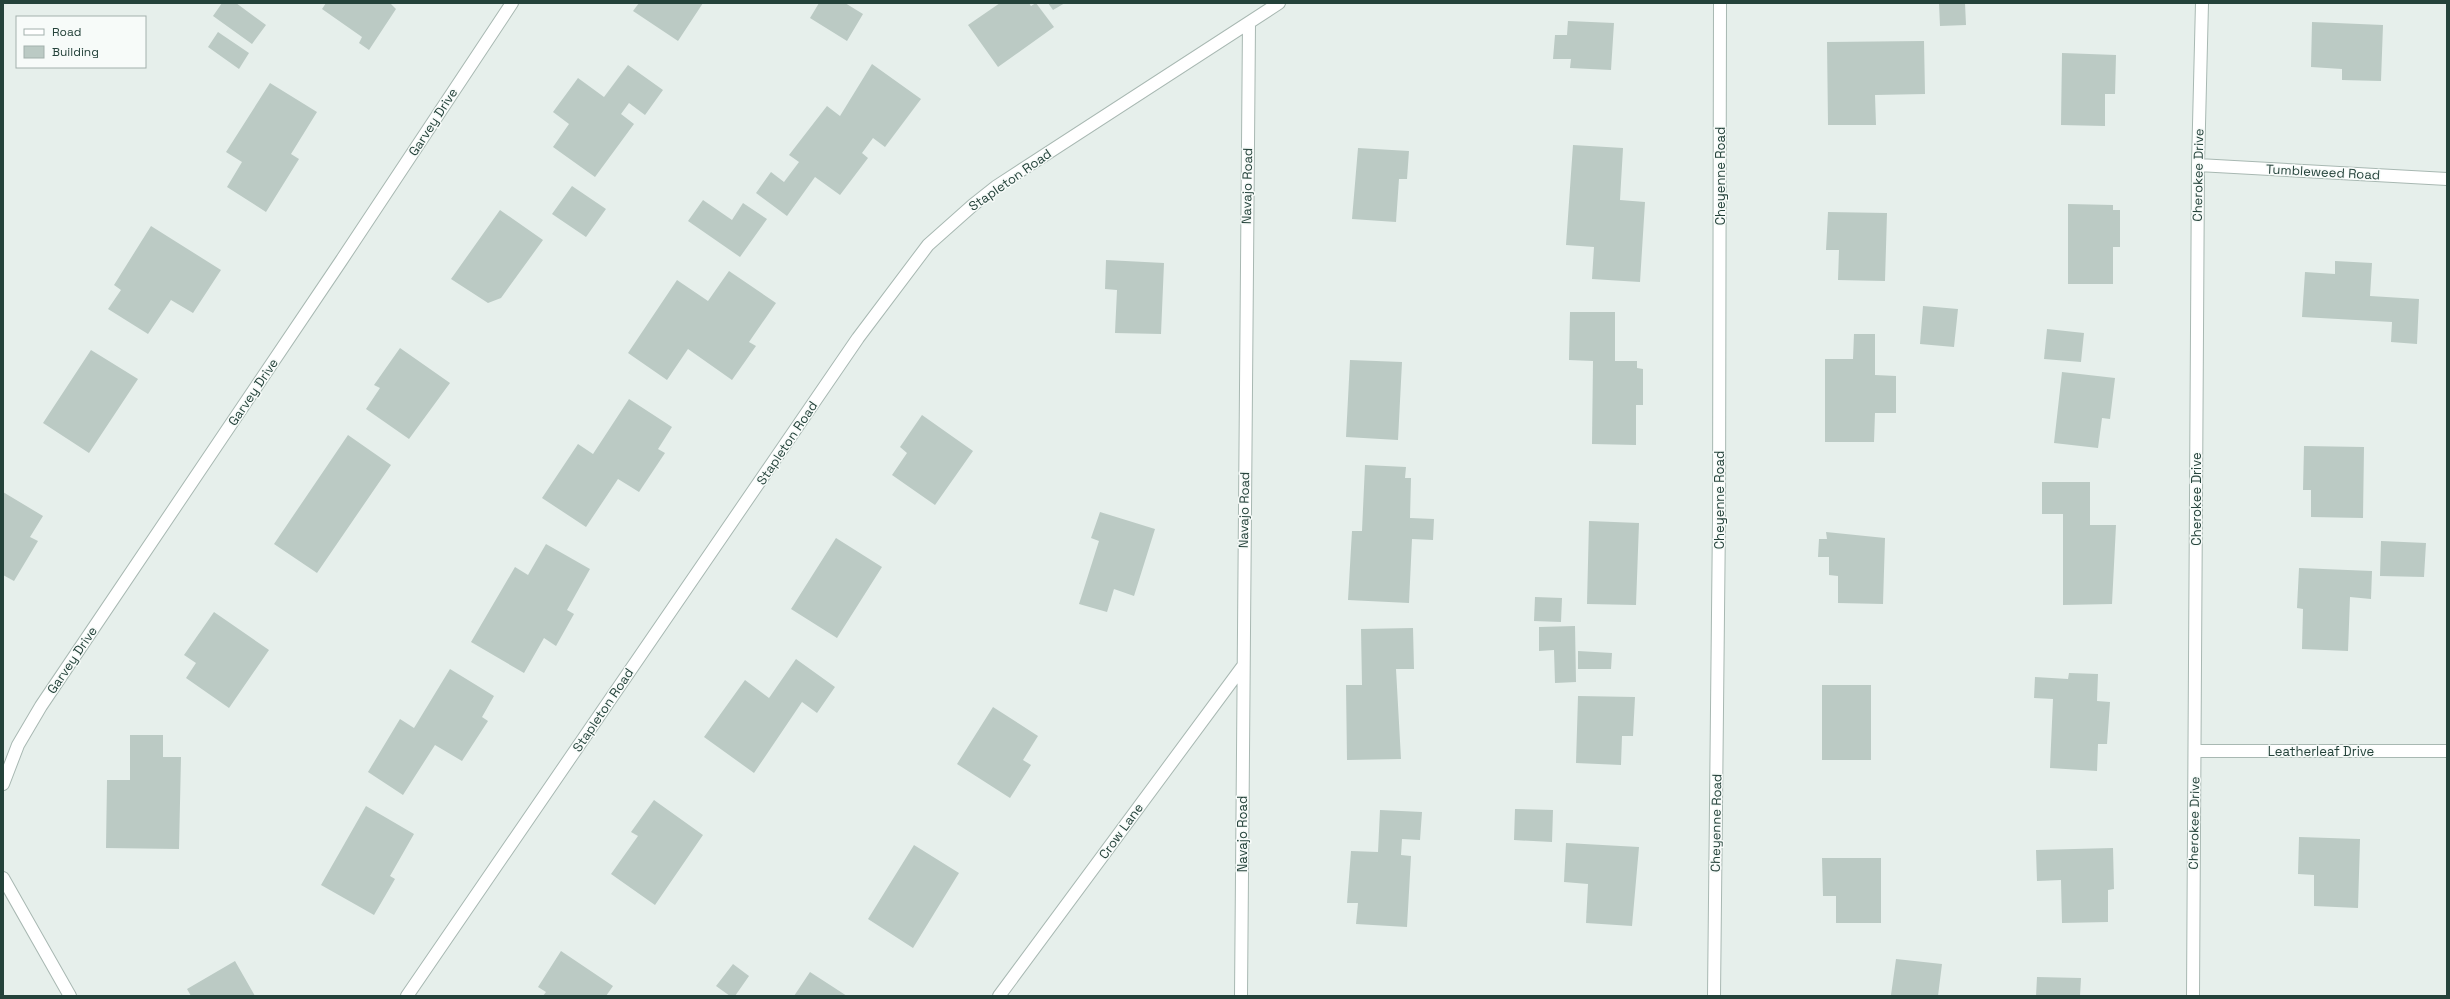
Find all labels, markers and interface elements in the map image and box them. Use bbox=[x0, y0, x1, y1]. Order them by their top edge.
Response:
legend bbox=[16, 16, 146, 68]
text: Road bbox=[52, 24, 81, 40]
text: Building bbox=[52, 44, 99, 60]
street label: Garvey Drive bbox=[405, 85, 461, 159]
street label: Cheyenne Road bbox=[1712, 127, 1729, 225]
street label: Cherokee Drive bbox=[2189, 128, 2207, 222]
street label: Stapleton Road bbox=[965, 145, 1055, 215]
street label: Navajo Road bbox=[1238, 148, 1256, 224]
street label: Tumbleweed Road bbox=[2266, 161, 2380, 183]
street label: Garvey Drive bbox=[224, 355, 282, 429]
street label: Stapleton Road bbox=[753, 398, 821, 488]
street label: Cheyenne Road bbox=[1711, 451, 1728, 549]
street label: Cherokee Drive bbox=[2188, 452, 2205, 546]
street label: Navajo Road bbox=[1235, 472, 1253, 548]
street label: Garvey Drive bbox=[43, 623, 101, 697]
street label: Stapleton Road bbox=[569, 665, 637, 755]
street label: Leatherleaf Drive bbox=[2268, 743, 2374, 760]
street label: Cheyenne Road bbox=[1707, 774, 1725, 872]
street label: Cherokee Drive bbox=[2185, 776, 2203, 870]
street label: Navajo Road bbox=[1234, 796, 1251, 872]
street label: Crow Lane bbox=[1095, 800, 1147, 862]

